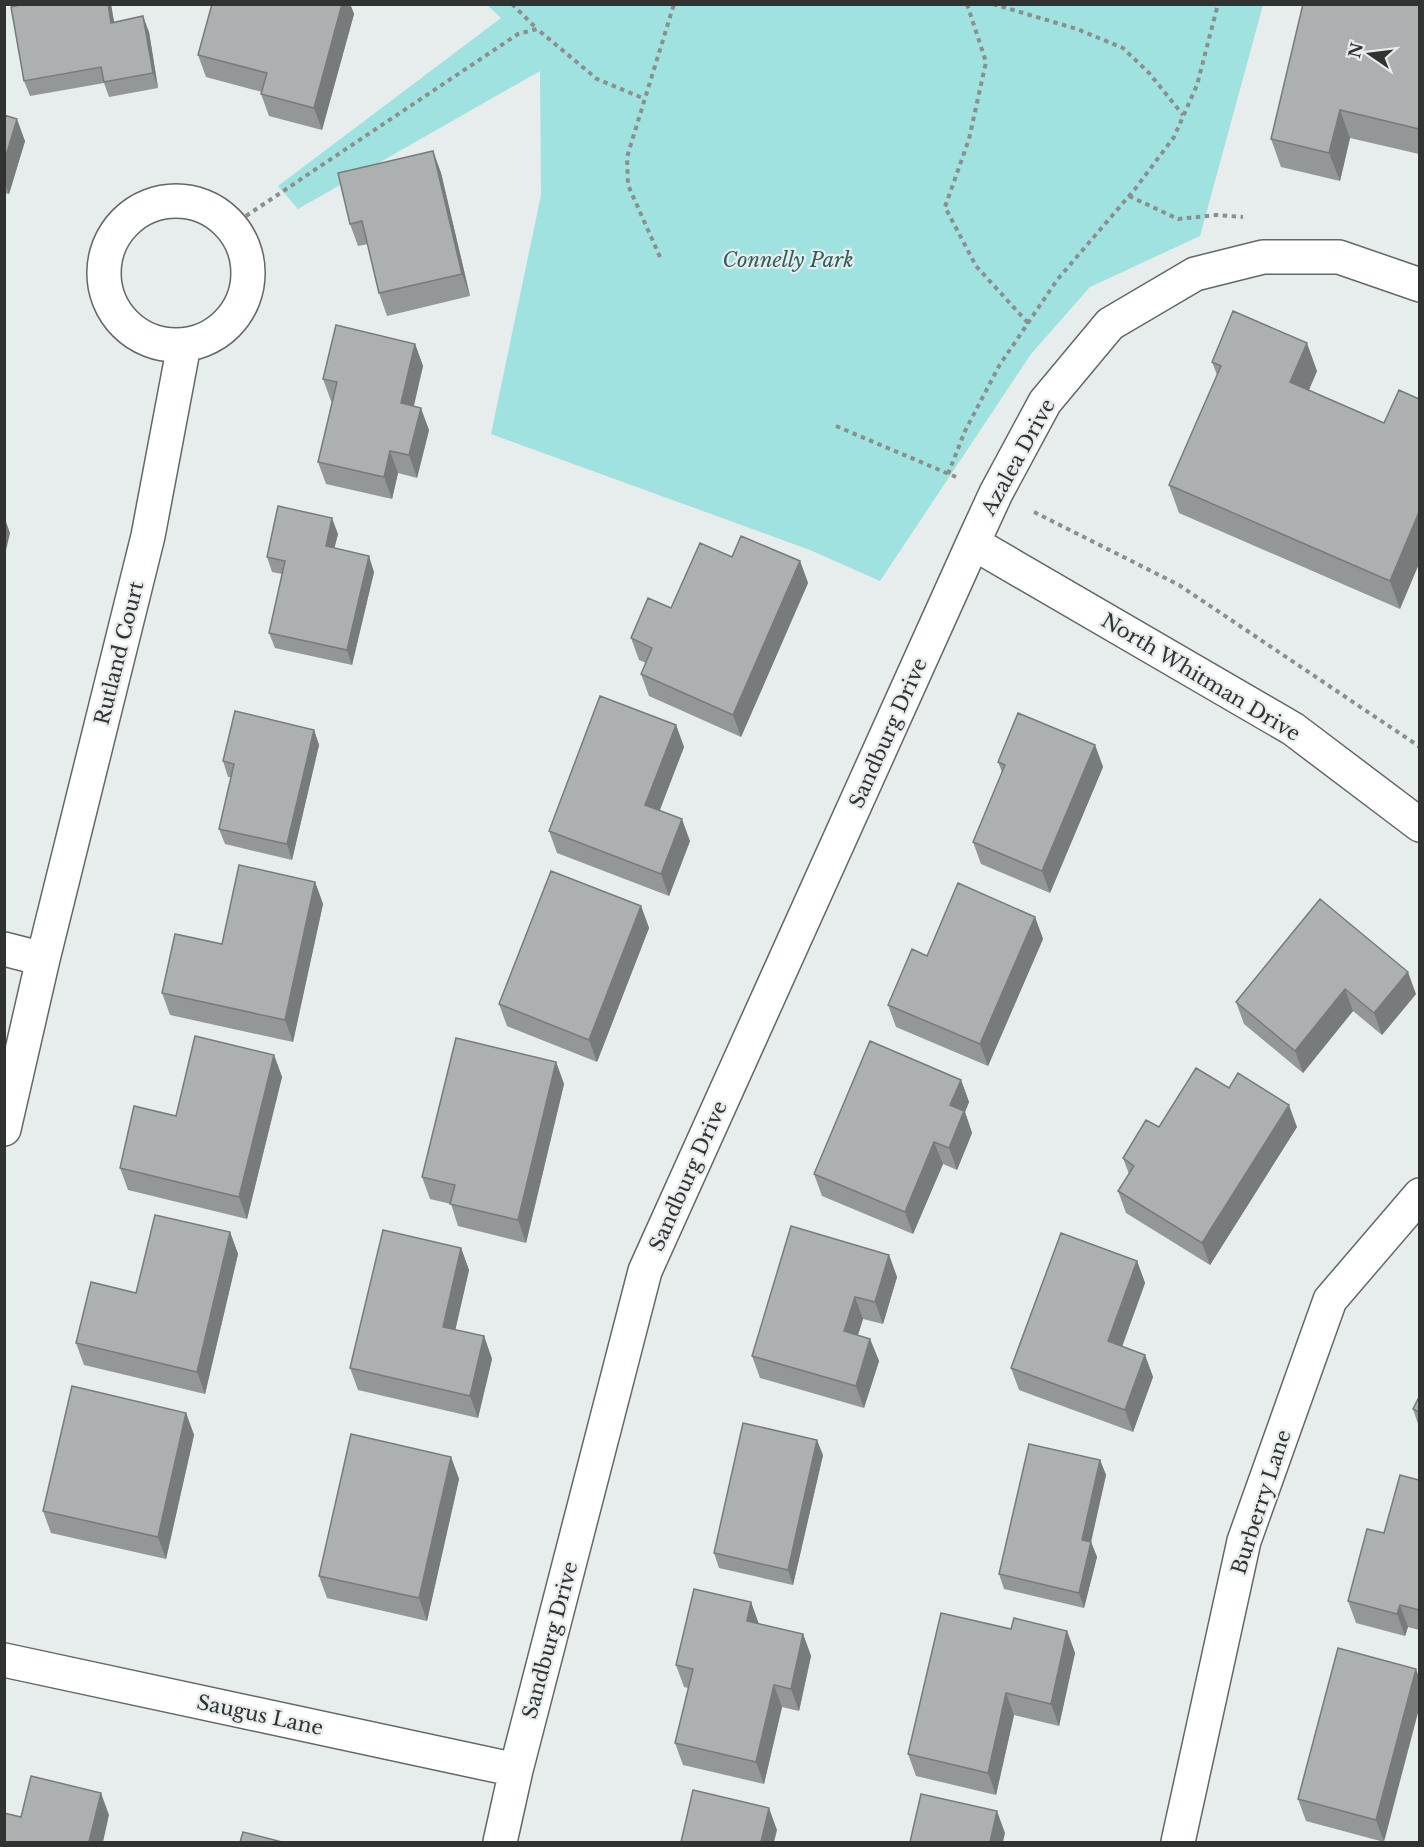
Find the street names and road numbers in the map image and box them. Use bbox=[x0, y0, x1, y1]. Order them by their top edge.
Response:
street label: Azalea Drive bbox=[976, 395, 1060, 520]
street label: Rutland Court bbox=[90, 578, 149, 727]
street label: North Whitman Drive bbox=[1097, 608, 1305, 746]
street label: Sandburg Drive bbox=[844, 654, 932, 812]
street label: Sandburg Drive bbox=[644, 1097, 732, 1255]
street label: Burberry Lane bbox=[1226, 1427, 1296, 1577]
street label: Sandburg Drive bbox=[517, 1559, 583, 1721]
street label: Saugus Lane bbox=[195, 1690, 325, 1740]

